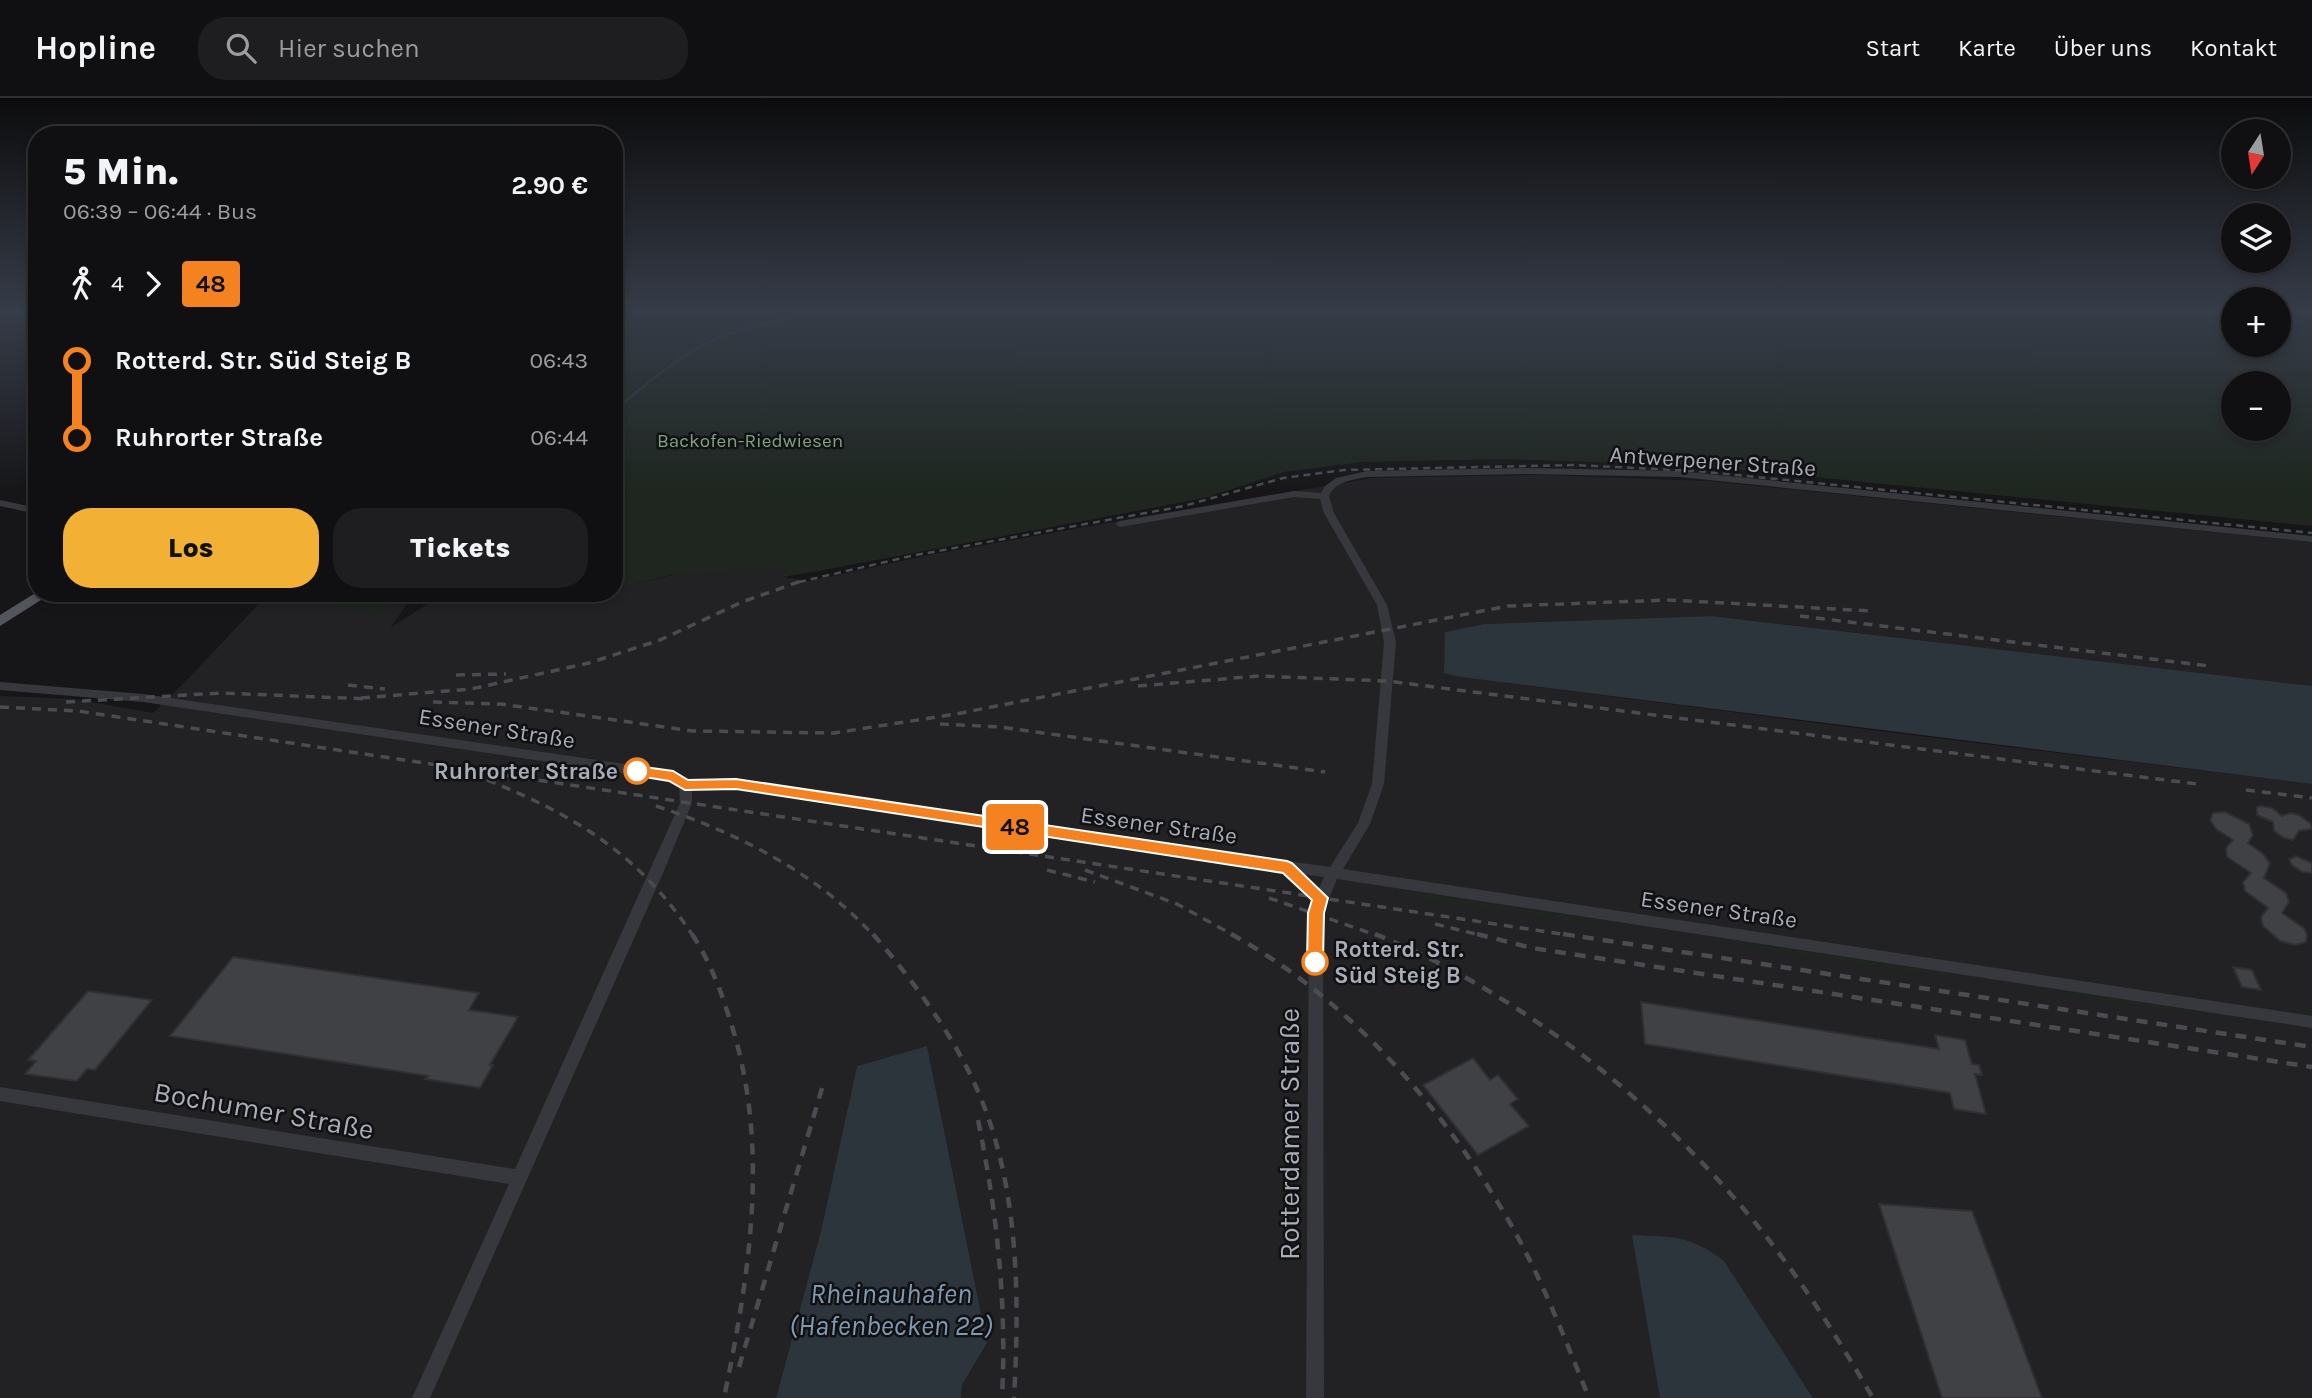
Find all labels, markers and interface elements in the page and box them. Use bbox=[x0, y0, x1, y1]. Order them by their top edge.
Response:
search box bbox=[198, 17, 688, 80]
text: Hopline bbox=[35, 29, 156, 67]
icon: search bbox=[222, 29, 260, 67]
text: Hier suchen bbox=[278, 33, 420, 64]
text: Start bbox=[1866, 34, 1920, 62]
text: Karte bbox=[1958, 34, 2016, 62]
text: Über uns bbox=[2054, 34, 2152, 62]
text: Kontakt bbox=[2190, 34, 2277, 62]
north arrow bbox=[2221, 119, 2291, 189]
map controls bbox=[2221, 119, 2291, 441]
text: 5 Min. bbox=[63, 149, 178, 194]
text: 2.90 € bbox=[511, 170, 588, 201]
text: 06:39 – 06:44 · Bus bbox=[63, 198, 257, 225]
button: layers bbox=[2221, 203, 2291, 273]
icon: walk bbox=[63, 265, 101, 303]
icon: forward bbox=[134, 265, 172, 303]
text: 4 bbox=[111, 270, 124, 297]
text: 48 bbox=[196, 270, 226, 298]
button: + bbox=[2221, 287, 2291, 357]
text: Rotterd. Str. Süd Steig B bbox=[115, 345, 411, 376]
text: 06:43 bbox=[529, 347, 588, 374]
button: − bbox=[2221, 371, 2291, 441]
text: Ruhrorter Straße bbox=[115, 422, 323, 453]
text: 06:44 bbox=[530, 424, 588, 451]
park label: Backofen-Riedwiesen bbox=[657, 430, 843, 452]
street label: Antwerpener Straße bbox=[1609, 441, 1817, 482]
button: Los bbox=[63, 508, 319, 588]
button: Tickets bbox=[333, 508, 588, 588]
street label: Essener Straße bbox=[417, 703, 577, 754]
place label: Ruhrorter Straße bbox=[434, 758, 618, 785]
marker: Ruhrorter Straße bbox=[624, 758, 650, 784]
street label: Essener Straße bbox=[1079, 801, 1239, 850]
line badge: 48 bbox=[984, 804, 1046, 850]
text: 48 bbox=[1000, 813, 1030, 841]
street label: Essener Straße bbox=[1639, 885, 1799, 934]
place label: Rotterd. Str. Süd Steig B bbox=[1334, 936, 1464, 989]
marker: Rotterd. Str. Süd Steig B bbox=[1302, 949, 1328, 975]
street label: Rotterdamer Straße bbox=[1273, 1008, 1306, 1260]
street label: Bochumer Straße bbox=[151, 1075, 377, 1146]
water label: Rheinauhafen (Hafenbecken 22) bbox=[789, 1277, 993, 1342]

